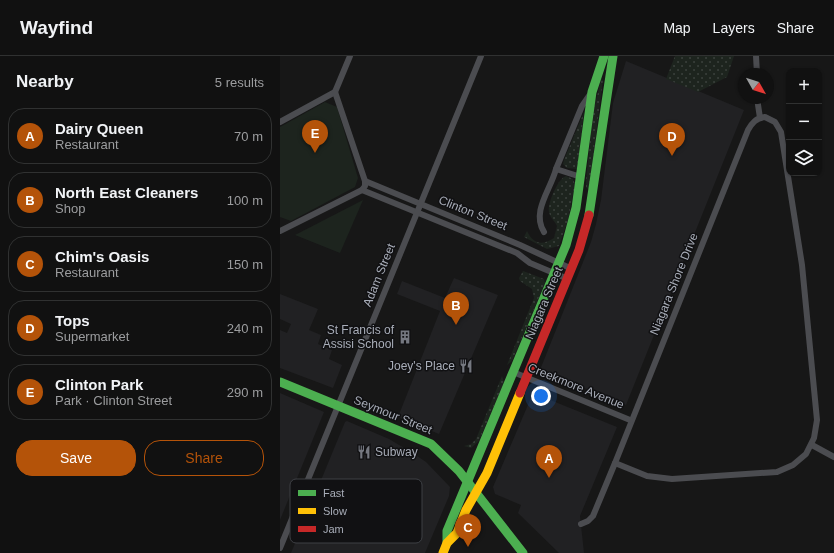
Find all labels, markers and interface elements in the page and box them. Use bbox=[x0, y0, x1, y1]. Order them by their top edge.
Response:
text: Wayfind bbox=[20, 17, 93, 38]
text: Map bbox=[663, 20, 691, 36]
text: Layers bbox=[713, 20, 755, 36]
text: Share bbox=[777, 20, 814, 36]
north arrow bbox=[738, 68, 774, 104]
map controls bbox=[786, 68, 822, 176]
button: + bbox=[786, 68, 822, 104]
text: Nearby bbox=[16, 72, 74, 91]
text: 5 results bbox=[215, 75, 264, 90]
button: − bbox=[786, 104, 822, 140]
text: Dairy Queen bbox=[55, 120, 143, 137]
pin: E bbox=[302, 120, 328, 153]
pin: D bbox=[659, 123, 685, 156]
text: A bbox=[25, 129, 35, 144]
text: 70 m bbox=[234, 129, 263, 144]
text: Restaurant bbox=[55, 137, 119, 152]
button: layers bbox=[786, 140, 822, 176]
text: North East Cleaners bbox=[55, 184, 198, 201]
text: B bbox=[25, 193, 35, 208]
text: 100 m bbox=[227, 193, 263, 208]
street label: Clinton Street bbox=[437, 193, 510, 233]
text: Shop bbox=[55, 201, 85, 216]
street label: Niagara Shore Drive bbox=[647, 231, 701, 337]
street label: Adam Street bbox=[360, 241, 398, 309]
text: Chim's Oasis bbox=[55, 248, 149, 265]
text: C bbox=[25, 257, 35, 272]
text: 150 m bbox=[227, 257, 263, 272]
street label: Niagara Street bbox=[522, 264, 566, 341]
text: Restaurant bbox=[55, 265, 119, 280]
pin: B bbox=[443, 292, 469, 325]
text: Tops bbox=[55, 312, 90, 329]
text: D bbox=[25, 321, 35, 336]
text: 240 m bbox=[227, 321, 263, 336]
place label: St Francis of Assisi School bbox=[323, 323, 395, 351]
text: Supermarket bbox=[55, 329, 129, 344]
building icon: St Francis of Assisi School bbox=[397, 329, 413, 345]
restaurant icon: Joey's Place bbox=[458, 358, 474, 374]
place label: Joey's Place bbox=[388, 359, 455, 373]
street label: Creekmore Avenue bbox=[526, 360, 626, 412]
text: Clinton Park bbox=[55, 376, 143, 393]
text: E bbox=[26, 385, 34, 400]
text: 290 m bbox=[227, 385, 263, 400]
your location bbox=[531, 386, 551, 406]
text: Park · Clinton Street bbox=[55, 393, 172, 408]
street label: Seymour Street bbox=[352, 393, 435, 437]
button: Save bbox=[16, 440, 136, 476]
button: Share bbox=[144, 440, 264, 476]
restaurant icon: Subway bbox=[356, 444, 372, 460]
place label: Subway bbox=[375, 445, 418, 459]
pin: A bbox=[536, 445, 562, 478]
legend bbox=[290, 479, 422, 543]
text: Fast bbox=[323, 487, 344, 499]
text: Slow bbox=[323, 505, 347, 517]
pin: C bbox=[455, 514, 481, 547]
text: Jam bbox=[323, 523, 344, 535]

